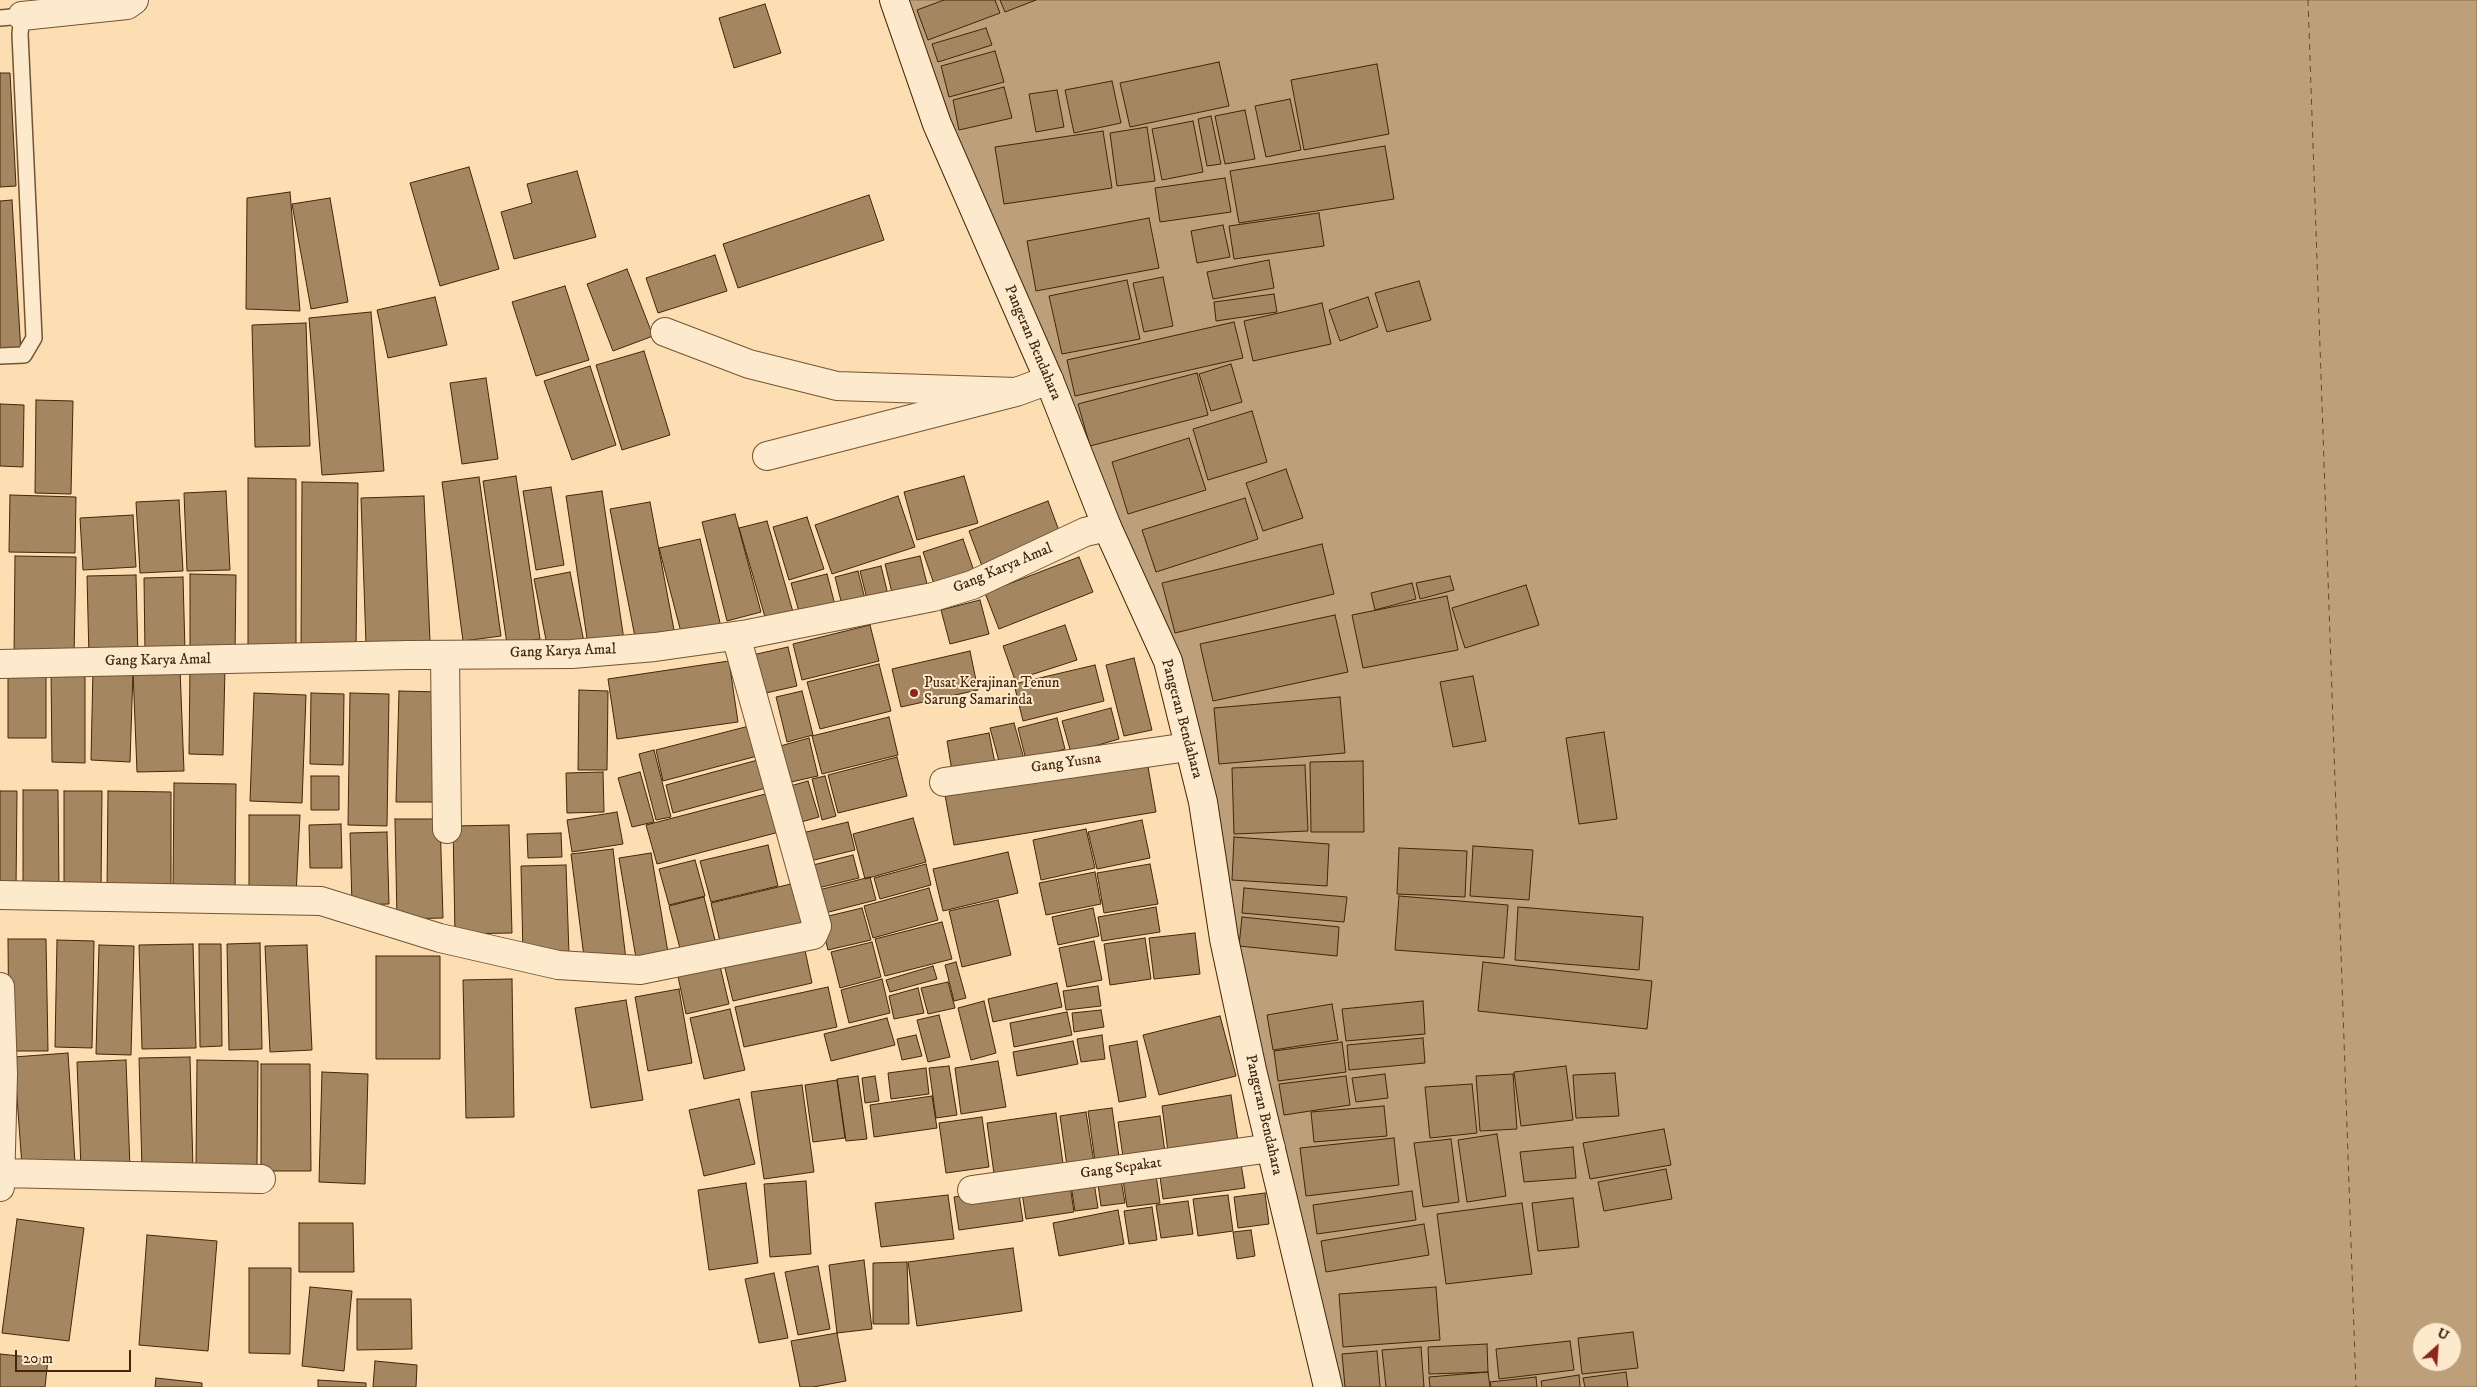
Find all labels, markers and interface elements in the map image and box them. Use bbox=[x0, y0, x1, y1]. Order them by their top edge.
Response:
street label: Pangeran Bendahara bbox=[1000, 283, 1064, 403]
street label: Gang Karya Amal bbox=[951, 540, 1055, 598]
street label: Gang Karya Amal bbox=[510, 641, 616, 663]
street label: Gang Karya Amal bbox=[105, 651, 211, 671]
street label: Pangeran Bendahara bbox=[1156, 657, 1206, 781]
place label: Pusat Kerajinan Tenun Sarung Samarinda bbox=[924, 675, 1059, 710]
marker: Pusat Kerajinan Tenun Sarung Samarinda bbox=[908, 687, 920, 699]
street label: Gang Yusna bbox=[1030, 750, 1102, 778]
street label: Pangeran Bendahara bbox=[1240, 1053, 1286, 1177]
street label: Gang Sepakat bbox=[1079, 1154, 1163, 1184]
north arrow bbox=[2412, 1322, 2462, 1372]
text: U bbox=[2434, 1324, 2452, 1345]
scale bar bbox=[18, 1340, 134, 1372]
text: 20 m bbox=[23, 1349, 53, 1368]

